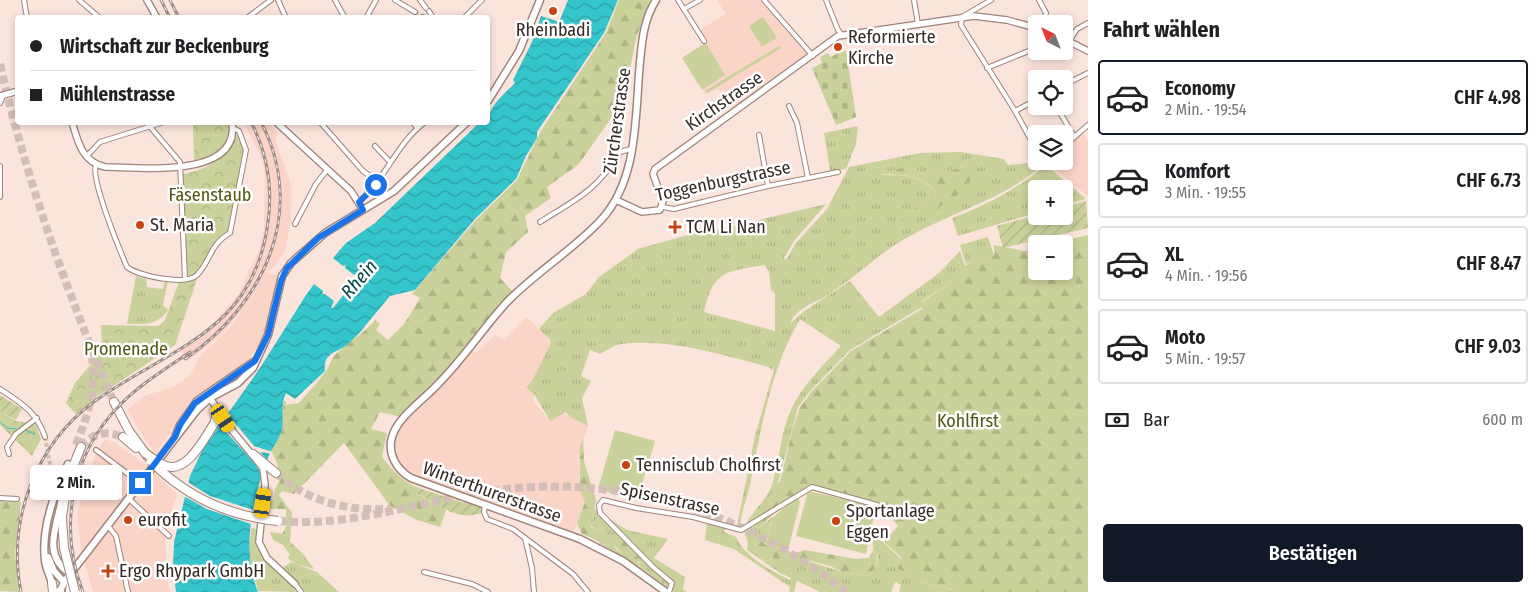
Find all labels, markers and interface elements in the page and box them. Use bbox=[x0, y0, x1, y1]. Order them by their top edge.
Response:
marker: Rheinbadi bbox=[547, 5, 559, 17]
north arrow bbox=[1028, 15, 1072, 60]
map controls bbox=[1028, 15, 1073, 280]
text: Fahrt wählen bbox=[1103, 16, 1220, 43]
place label: Rheinbadi bbox=[516, 19, 590, 41]
place label: Reformierte Kirche bbox=[848, 26, 936, 69]
text: Wirtschaft zur Beckenburg bbox=[60, 35, 269, 58]
marker: Reformierte Kirche bbox=[832, 41, 844, 53]
street label: Zürcherstrasse bbox=[599, 66, 635, 176]
street label: Kirchstrasse bbox=[681, 66, 767, 136]
button: locate bbox=[1028, 70, 1073, 115]
icon: car bbox=[1105, 75, 1150, 120]
text: Economy bbox=[1165, 77, 1235, 100]
text: Mühlenstrasse bbox=[60, 83, 175, 106]
text: CHF 4.98 bbox=[1454, 86, 1521, 109]
text: 2 Min. · 19:54 bbox=[1165, 100, 1247, 119]
button: layers bbox=[1028, 125, 1073, 170]
street label: Toggenburgstrasse bbox=[654, 156, 793, 206]
icon: car bbox=[1105, 158, 1150, 203]
text: Komfort bbox=[1165, 160, 1230, 183]
text: CHF 6.73 bbox=[1456, 169, 1521, 192]
route start bbox=[365, 174, 387, 196]
button: + bbox=[1028, 180, 1073, 225]
text: 3 Min. · 19:55 bbox=[1165, 183, 1246, 202]
park label: Fäsenstaub bbox=[169, 184, 251, 206]
place label: St. Maria bbox=[150, 214, 214, 236]
place label: TCM Li Nan bbox=[686, 216, 766, 238]
marker: St. Maria bbox=[134, 219, 146, 231]
marker: TCM Li Nan bbox=[668, 220, 682, 234]
button: − bbox=[1028, 235, 1073, 280]
icon: car bbox=[1105, 241, 1150, 286]
text: XL bbox=[1165, 243, 1184, 266]
text: CHF 8.47 bbox=[1456, 252, 1521, 275]
water label: Rhein bbox=[336, 255, 382, 303]
text: 4 Min. · 19:56 bbox=[1165, 266, 1247, 285]
icon: car bbox=[1105, 324, 1150, 369]
text: Moto bbox=[1165, 326, 1205, 349]
text: CHF 9.03 bbox=[1455, 335, 1521, 358]
park label: Promenade bbox=[84, 338, 168, 360]
text: 5 Min. · 19:57 bbox=[1165, 349, 1245, 368]
car bbox=[208, 401, 237, 435]
icon: cash bbox=[1103, 406, 1131, 434]
text: Bar bbox=[1143, 408, 1169, 431]
park label: Kohlfirst bbox=[937, 410, 999, 432]
text: 600 m bbox=[1482, 410, 1523, 429]
place label: Tennisclub Cholfirst bbox=[636, 454, 781, 476]
street label: Winterthurerstrasse bbox=[420, 457, 564, 527]
marker: Tennisclub Cholfirst bbox=[620, 459, 632, 471]
callout: 2 Min. bbox=[30, 466, 122, 500]
route end bbox=[129, 472, 151, 494]
text: 2 Min. bbox=[57, 473, 95, 492]
street label: Spisenstrasse bbox=[618, 478, 722, 520]
car bbox=[253, 487, 272, 519]
place label: Sportanlage Eggen bbox=[846, 500, 935, 543]
place label: eurofit bbox=[138, 509, 187, 531]
marker: eurofit bbox=[122, 514, 134, 526]
marker: Sportanlage Eggen bbox=[830, 515, 842, 527]
button: Bestätigen bbox=[1103, 524, 1523, 582]
place label: Ergo Rhypark GmbH bbox=[119, 560, 264, 582]
marker: Ergo Rhypark GmbH bbox=[101, 564, 115, 578]

